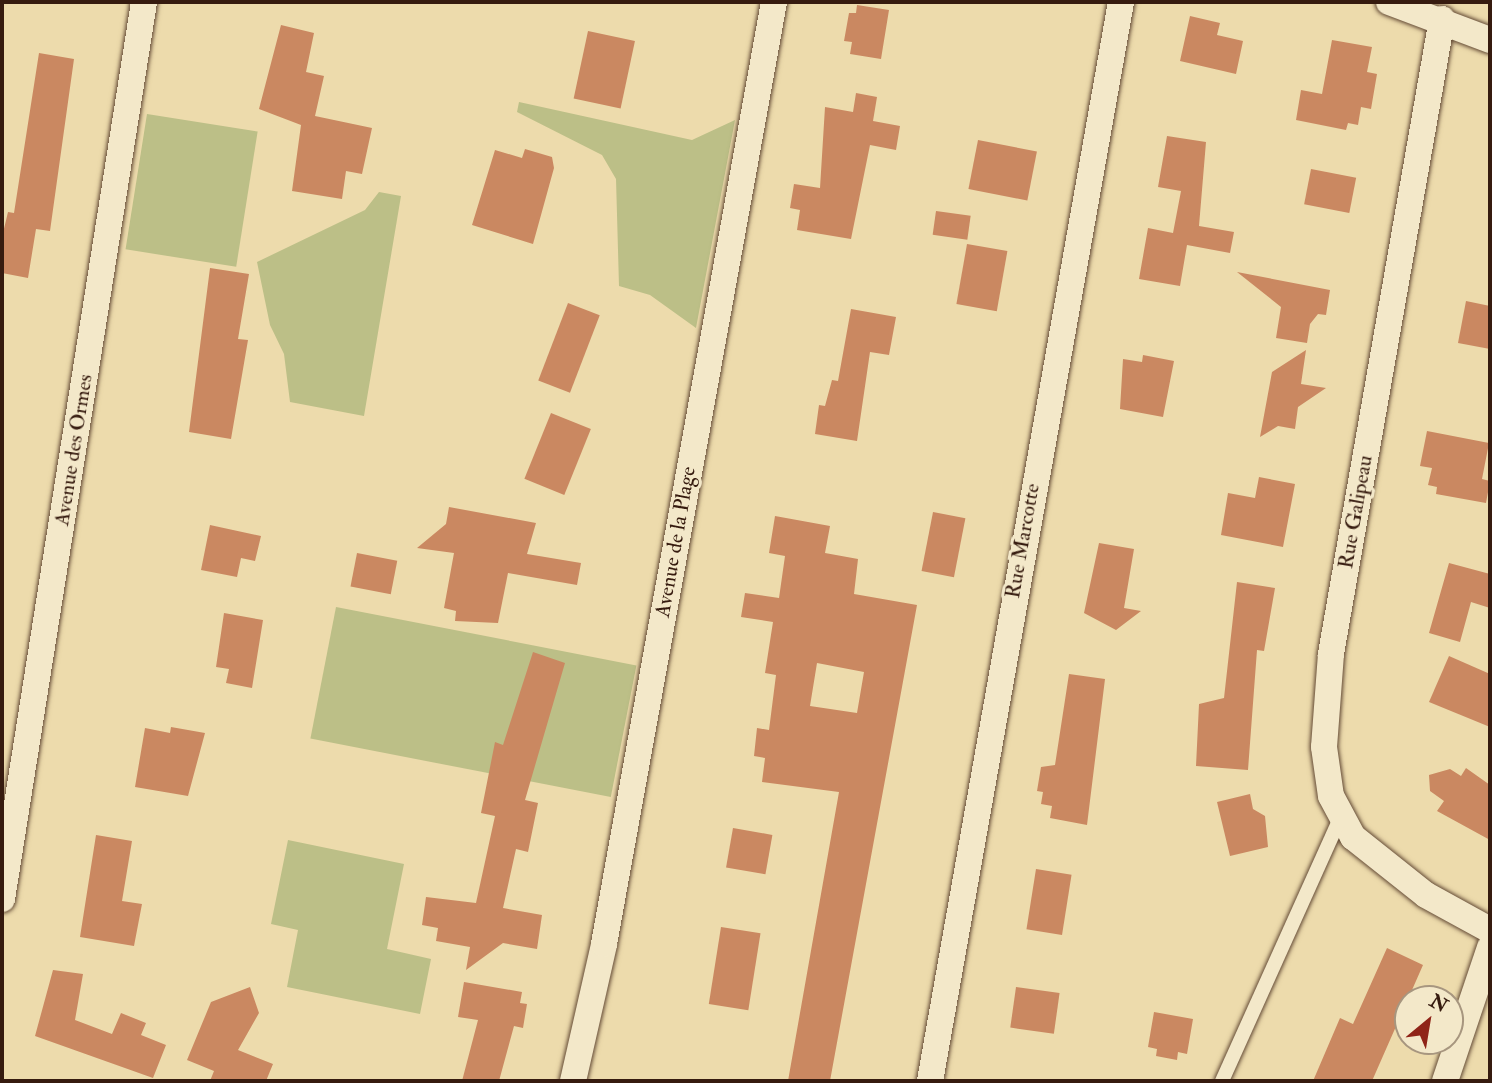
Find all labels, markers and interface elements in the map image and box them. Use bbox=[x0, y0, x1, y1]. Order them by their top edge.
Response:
street label: Avenue des Ormes bbox=[50, 372, 98, 528]
street label: Rue Galipeau bbox=[1334, 453, 1378, 571]
street label: Avenue de la Plage bbox=[650, 465, 702, 619]
street label: Rue Marcotte bbox=[1000, 482, 1046, 600]
north arrow bbox=[1394, 985, 1464, 1055]
text: N bbox=[1425, 989, 1452, 1018]

